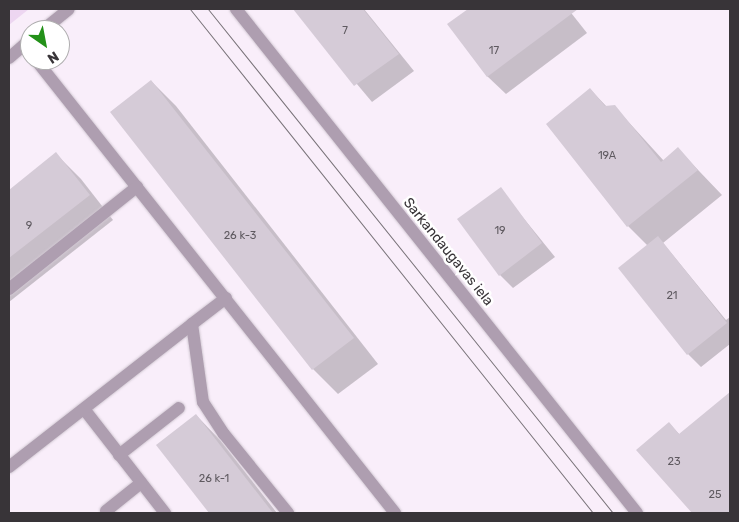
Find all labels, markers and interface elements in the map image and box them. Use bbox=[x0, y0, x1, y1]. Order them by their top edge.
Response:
north arrow bbox=[20, 20, 70, 70]
house number: 7 bbox=[342, 24, 348, 38]
house number: 17 bbox=[489, 44, 499, 58]
text: N bbox=[44, 47, 62, 67]
house number: 19A bbox=[598, 149, 616, 163]
street label: Sarkandaugavas iela bbox=[399, 195, 497, 309]
house number: 9 bbox=[26, 219, 32, 233]
house number: 19 bbox=[494, 224, 506, 238]
house number: 26 k-3 bbox=[224, 229, 256, 243]
house number: 21 bbox=[666, 289, 678, 303]
house number: 23 bbox=[667, 455, 681, 469]
house number: 26 k-1 bbox=[199, 472, 229, 486]
house number: 25 bbox=[709, 488, 721, 502]

